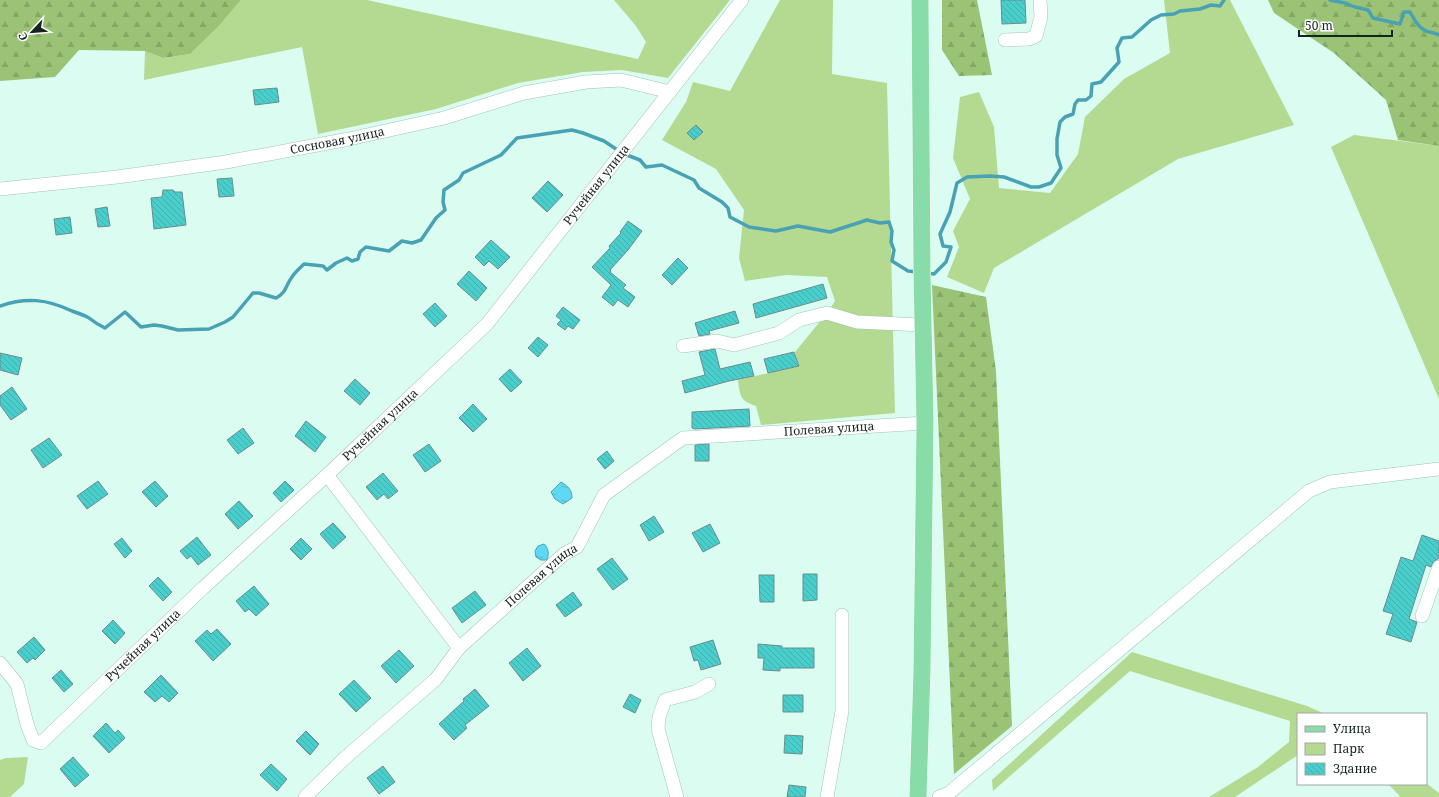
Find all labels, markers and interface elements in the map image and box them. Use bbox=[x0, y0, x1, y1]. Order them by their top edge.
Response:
north arrow bbox=[12, 12, 52, 52]
scale bar bbox=[1299, 12, 1392, 38]
text: 50 m bbox=[1305, 17, 1333, 34]
text: С bbox=[14, 30, 31, 43]
street label: Сосновая улица bbox=[289, 122, 386, 158]
street label: Ручейная улица bbox=[559, 141, 633, 228]
street label: Ручейная улица bbox=[338, 384, 422, 464]
street label: Полевая улица bbox=[783, 417, 875, 440]
street label: Полевая улица bbox=[501, 539, 581, 611]
street label: Ручейная улица bbox=[101, 605, 184, 685]
legend bbox=[1297, 713, 1427, 785]
text: Улица bbox=[1333, 720, 1371, 737]
text: Парк bbox=[1333, 740, 1365, 757]
text: Здание bbox=[1333, 760, 1377, 777]

